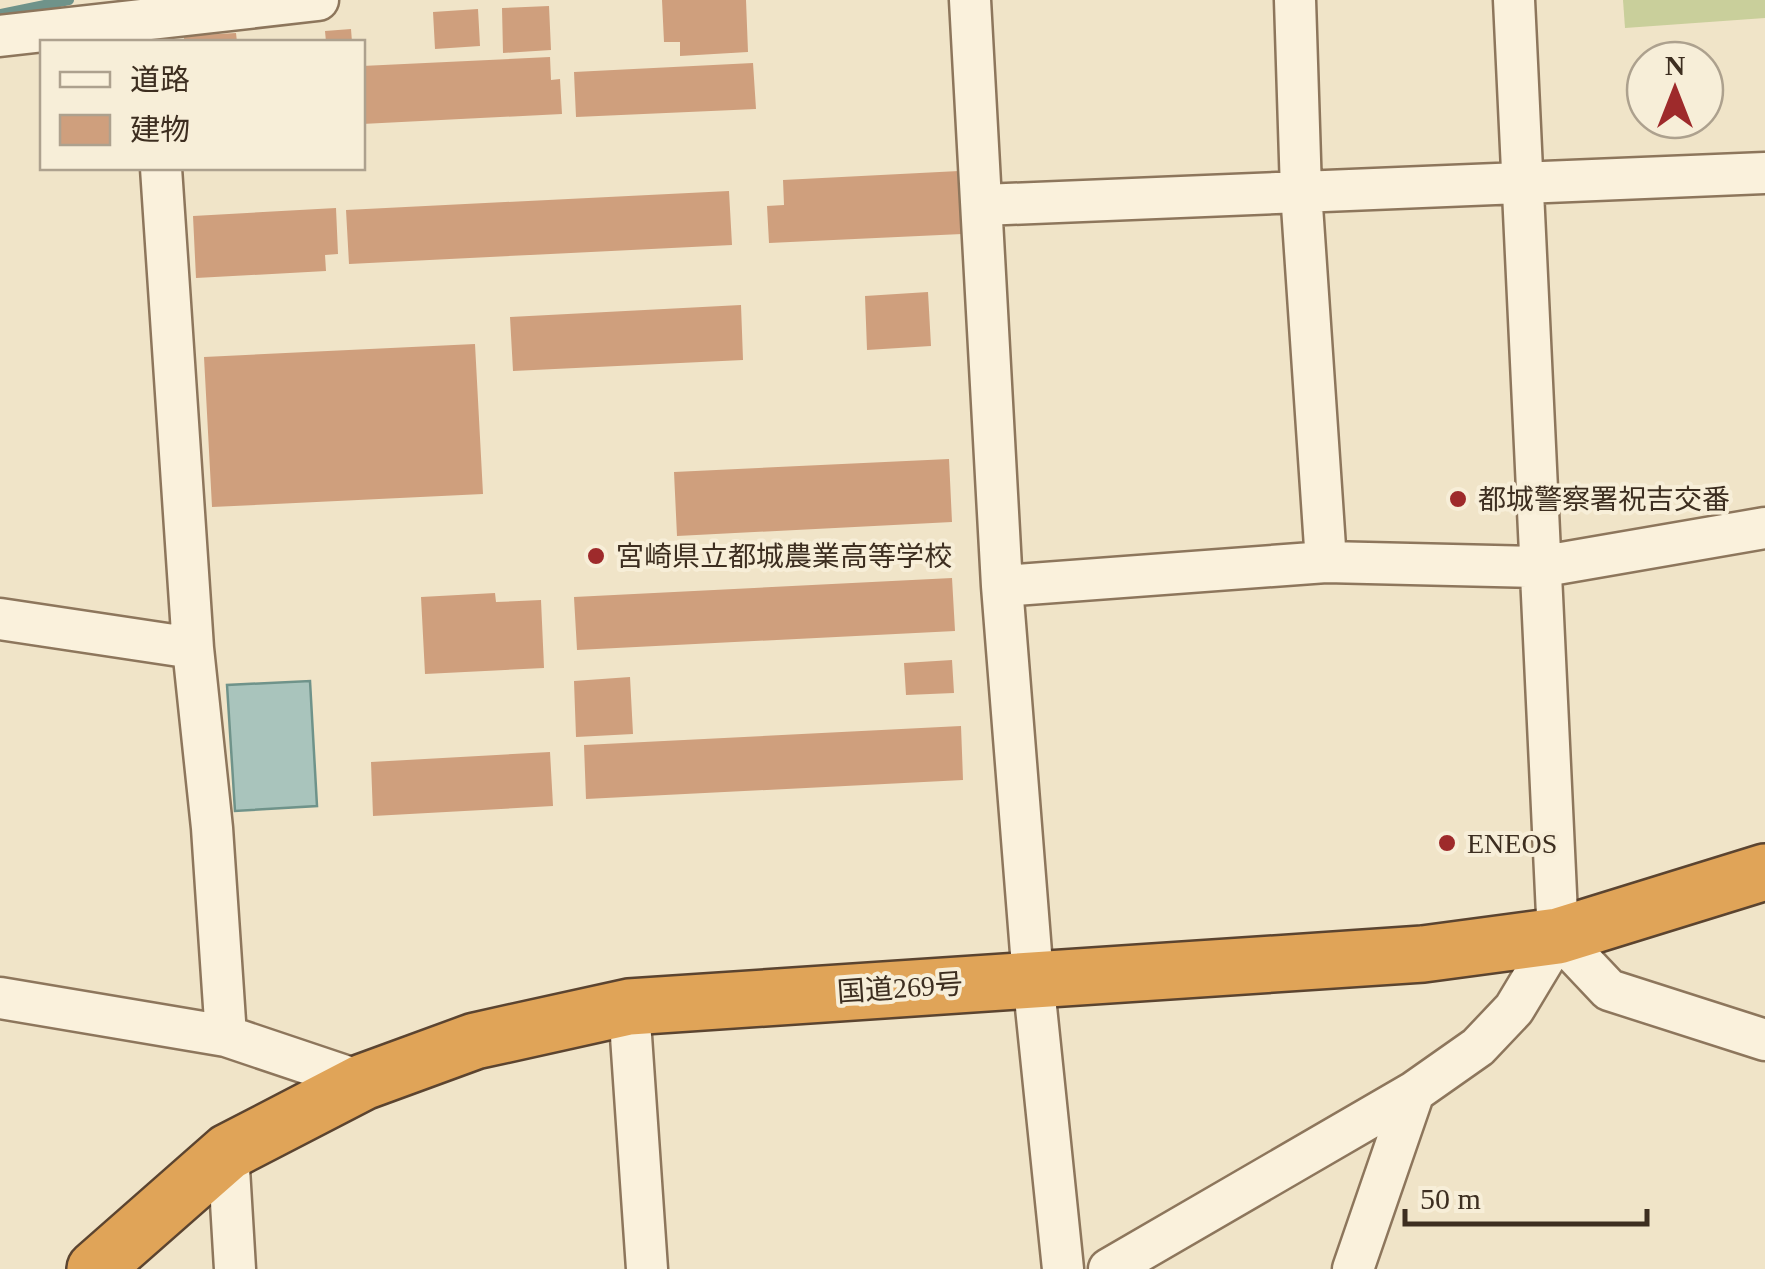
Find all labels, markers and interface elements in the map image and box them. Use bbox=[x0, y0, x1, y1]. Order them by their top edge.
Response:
legend bbox=[40, 40, 365, 170]
north arrow bbox=[1625, 40, 1725, 140]
text: N bbox=[1665, 50, 1685, 81]
text: 道路 bbox=[130, 63, 190, 96]
text: 建物 bbox=[130, 113, 190, 146]
place label: 都城警察署祝吉交番 bbox=[1478, 484, 1730, 515]
marker: 都城警察署祝吉交番 bbox=[1447, 488, 1469, 510]
place label: 宮崎県立都城農業高等学校 bbox=[616, 541, 952, 572]
marker: 宮崎県立都城農業高等学校 bbox=[585, 545, 607, 567]
place label: ENEOS bbox=[1467, 828, 1557, 859]
marker: ENEOS bbox=[1436, 832, 1458, 854]
street label: 国道269号 bbox=[836, 968, 964, 1008]
scale bar bbox=[1405, 1164, 1648, 1226]
text: 50 m bbox=[1420, 1182, 1481, 1215]

